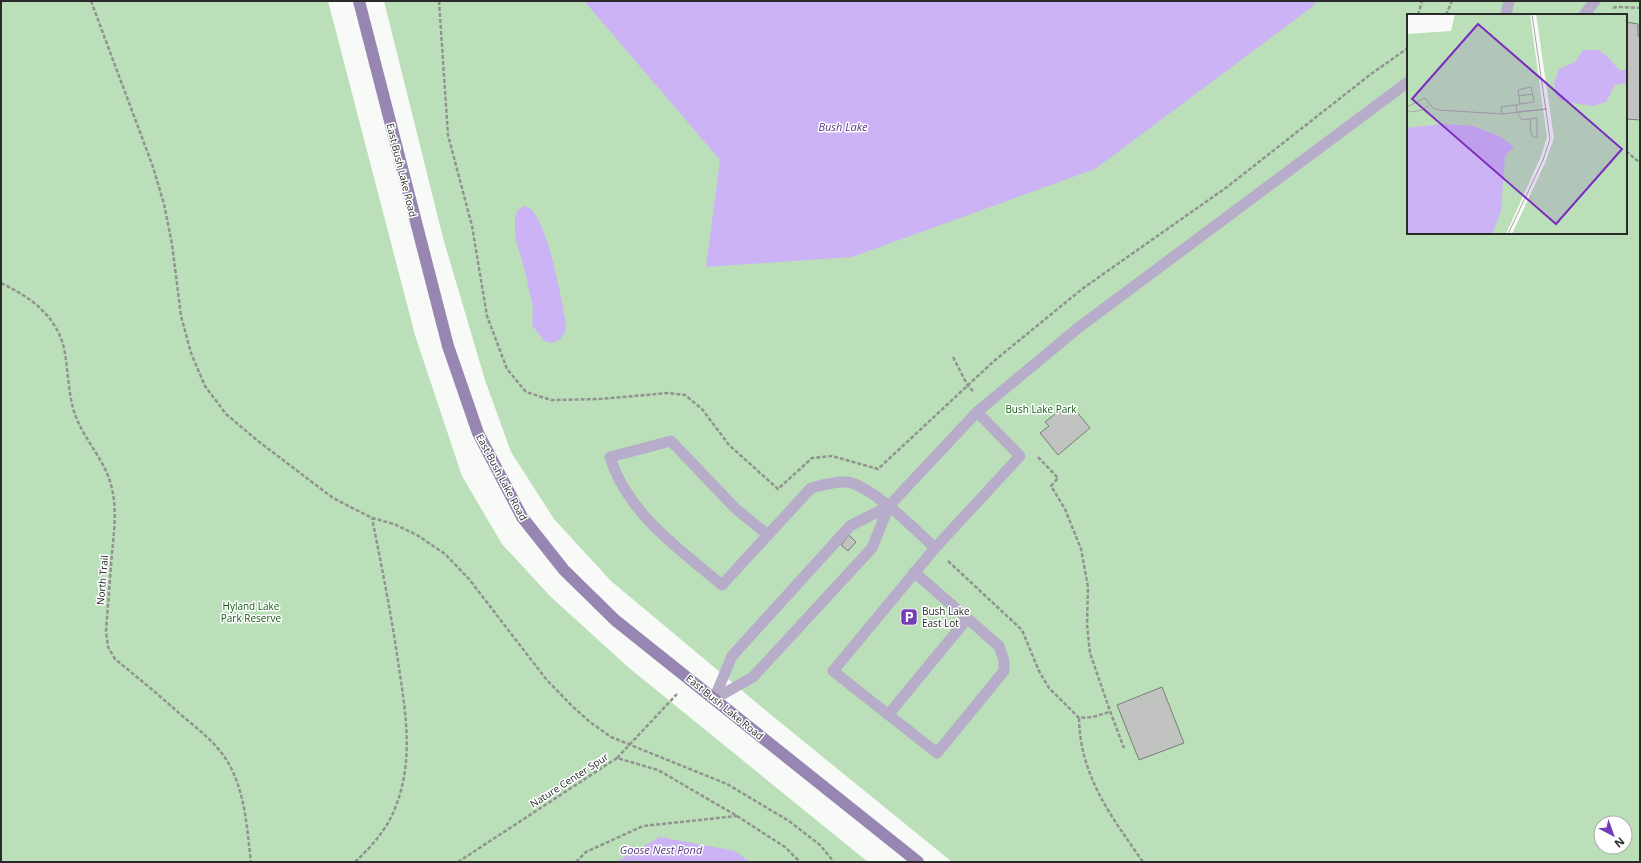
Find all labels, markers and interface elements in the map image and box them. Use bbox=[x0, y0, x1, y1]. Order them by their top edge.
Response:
inset map bbox=[1407, 14, 1627, 234]
water label: Bush Lake bbox=[818, 119, 868, 134]
street label: East Bush Lake Road bbox=[384, 122, 420, 218]
park label: Bush Lake Park bbox=[1005, 402, 1077, 416]
street label: East Bush Lake Road bbox=[473, 431, 531, 523]
street label: North Trail bbox=[93, 554, 111, 606]
park label: Hyland Lake Park Reserve bbox=[221, 599, 282, 625]
place label: Bush Lake East Lot bbox=[922, 604, 970, 630]
parking icon: Bush Lake East Lot bbox=[899, 607, 919, 627]
street label: East Bush Lake Road bbox=[683, 671, 767, 743]
street label: Nature Center Spur bbox=[527, 749, 611, 811]
north arrow bbox=[1593, 815, 1633, 855]
text: N bbox=[1612, 834, 1628, 852]
water label: Goose Nest Pond bbox=[620, 842, 703, 857]

